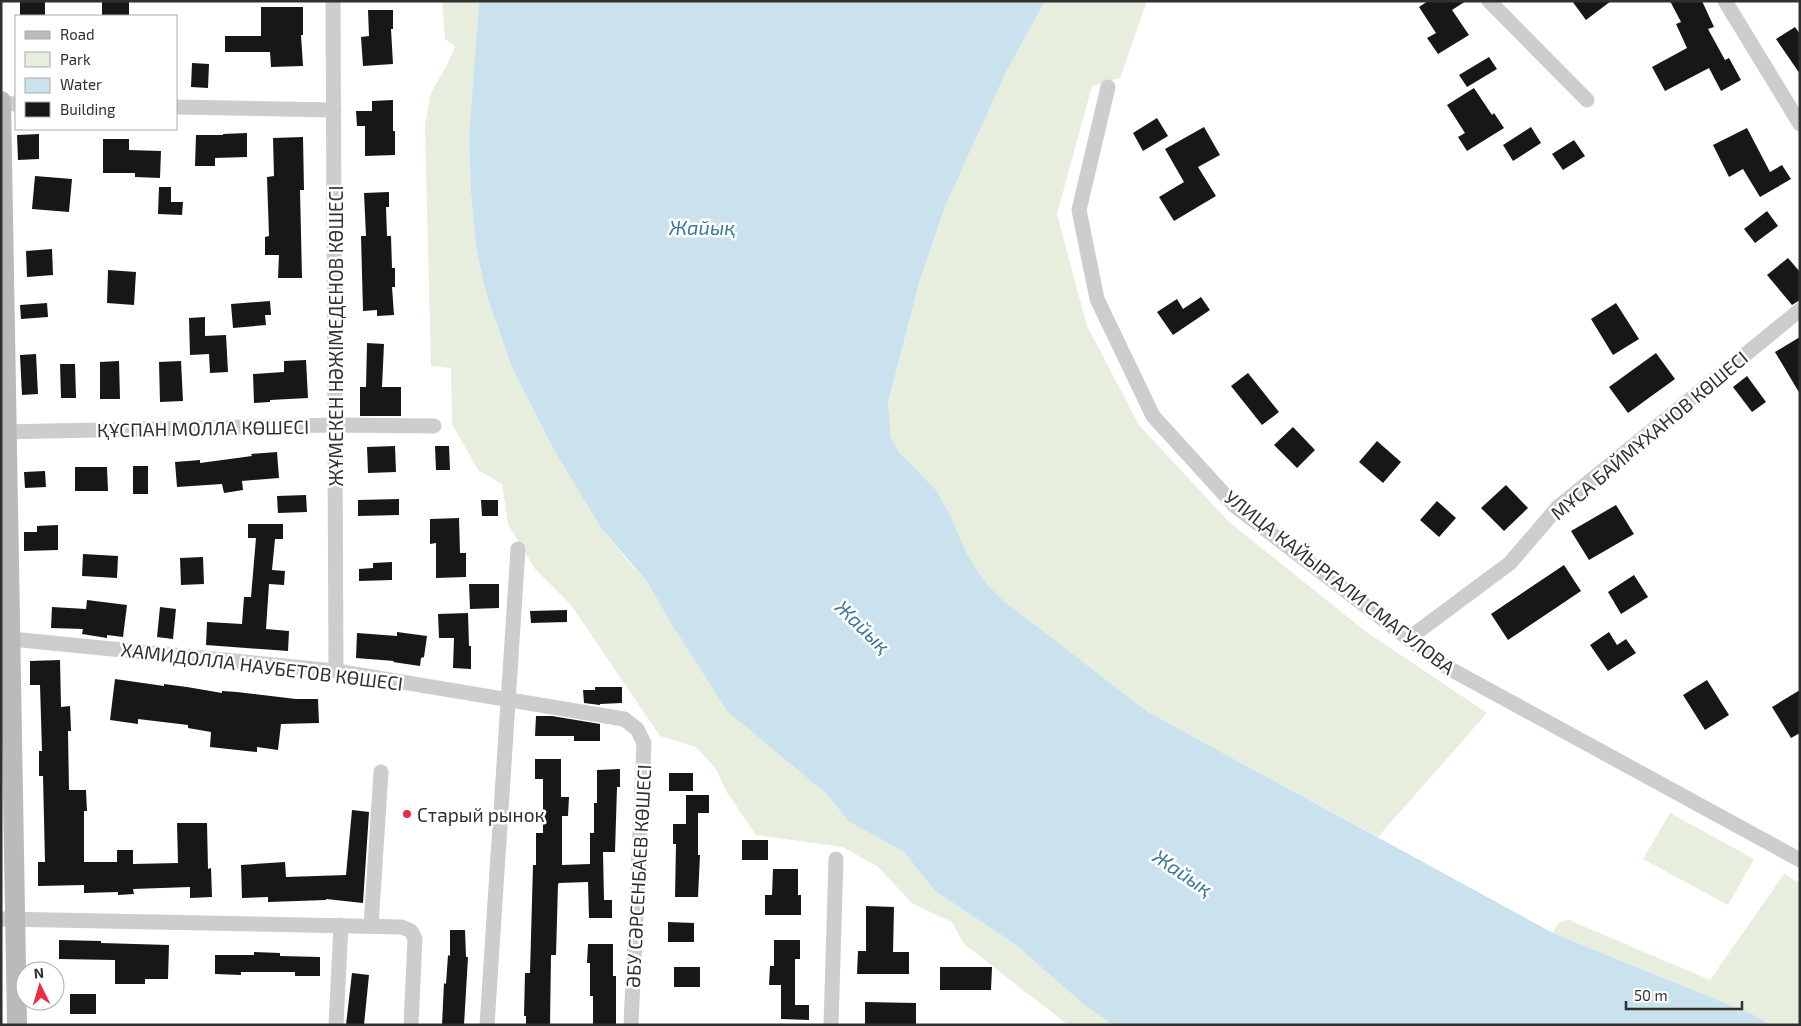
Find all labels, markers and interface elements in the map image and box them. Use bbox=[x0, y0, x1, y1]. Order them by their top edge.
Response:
legend bbox=[15, 15, 178, 130]
text: Road bbox=[60, 25, 95, 43]
text: Park bbox=[60, 50, 91, 68]
text: Water bbox=[60, 75, 102, 93]
text: Building bbox=[60, 100, 116, 118]
street label: ЖҰМЕКЕН НӘЖІМЕДЕНОВ КӨШЕСІ bbox=[324, 186, 347, 486]
water label: Жайық bbox=[668, 215, 735, 239]
street label: МҰСА БАЙМҰХАНОВ КӨШЕСІ bbox=[1546, 346, 1752, 524]
street label: ҚҰСПАН МОЛЛА КӨШЕСІ bbox=[97, 415, 309, 441]
street label: УЛИЦА КАЙЫРГАЛИ СМАГУЛОВА bbox=[1220, 485, 1460, 679]
water label: Жайық bbox=[830, 594, 895, 658]
street label: ХАМИДОЛЛА НАУБЕТОВ КӨШЕСІ bbox=[120, 637, 404, 695]
street label: ӘБУ СӘРСЕНБАЕВ КӨШЕСІ bbox=[621, 764, 655, 988]
place label: Старый рынок bbox=[417, 803, 545, 826]
marker: Старый рынок bbox=[401, 808, 413, 820]
water label: Жайық bbox=[1148, 843, 1217, 901]
north arrow bbox=[15, 961, 65, 1011]
text: N bbox=[33, 964, 45, 981]
scale bar bbox=[1626, 978, 1742, 1010]
text: 50 m bbox=[1634, 986, 1668, 1004]

